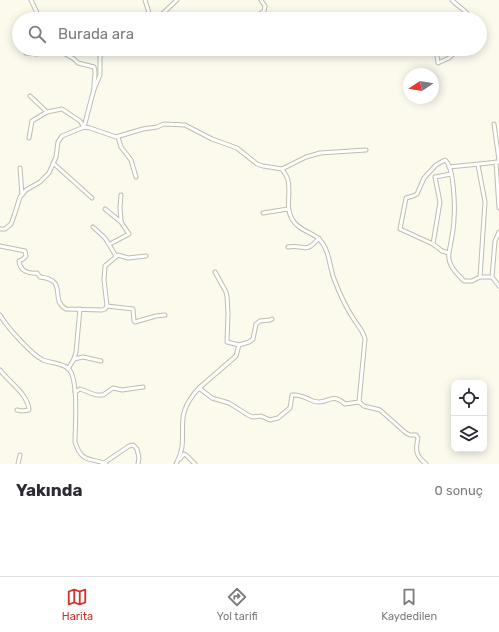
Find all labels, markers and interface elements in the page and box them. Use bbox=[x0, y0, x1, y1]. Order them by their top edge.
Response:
search box bbox=[12, 12, 487, 56]
icon: search bbox=[26, 23, 48, 45]
text: Burada ara bbox=[58, 25, 134, 43]
north arrow bbox=[403, 68, 439, 104]
map controls bbox=[451, 380, 487, 452]
button: locate bbox=[451, 380, 487, 416]
button: layers bbox=[451, 416, 487, 452]
text: Yakında bbox=[16, 480, 82, 500]
text: 0 sonuç bbox=[435, 483, 483, 498]
tab: Harita bbox=[62, 586, 93, 623]
tab: Yol tarifi bbox=[217, 586, 258, 623]
tab: Kaydedilen bbox=[381, 586, 437, 623]

